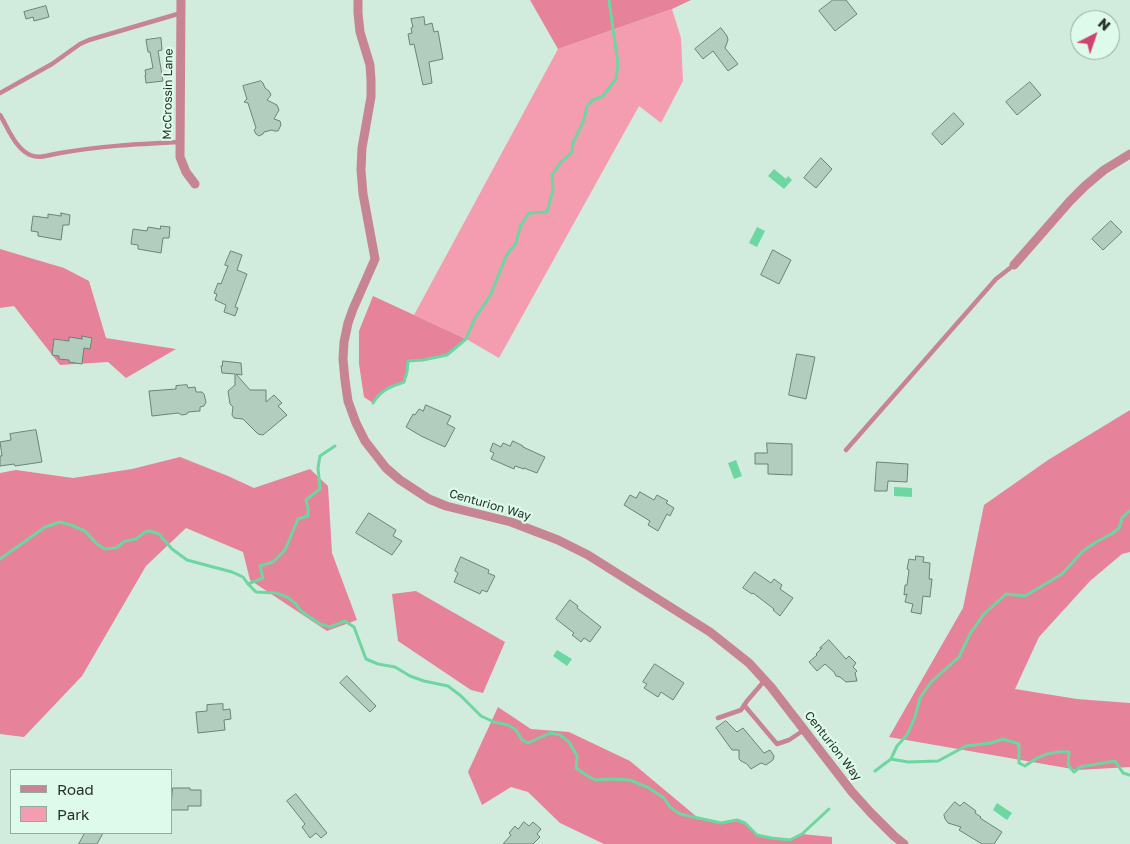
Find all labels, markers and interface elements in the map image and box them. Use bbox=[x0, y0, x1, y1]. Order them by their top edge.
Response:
north arrow bbox=[1070, 10, 1120, 60]
text: N bbox=[1095, 14, 1114, 34]
street label: McCrossin Lane bbox=[160, 48, 176, 140]
street label: Centurion Way bbox=[448, 486, 532, 524]
street label: Centurion Way bbox=[801, 708, 865, 784]
legend bbox=[10, 769, 172, 834]
text: Road bbox=[57, 780, 94, 798]
text: Park bbox=[57, 805, 89, 823]

